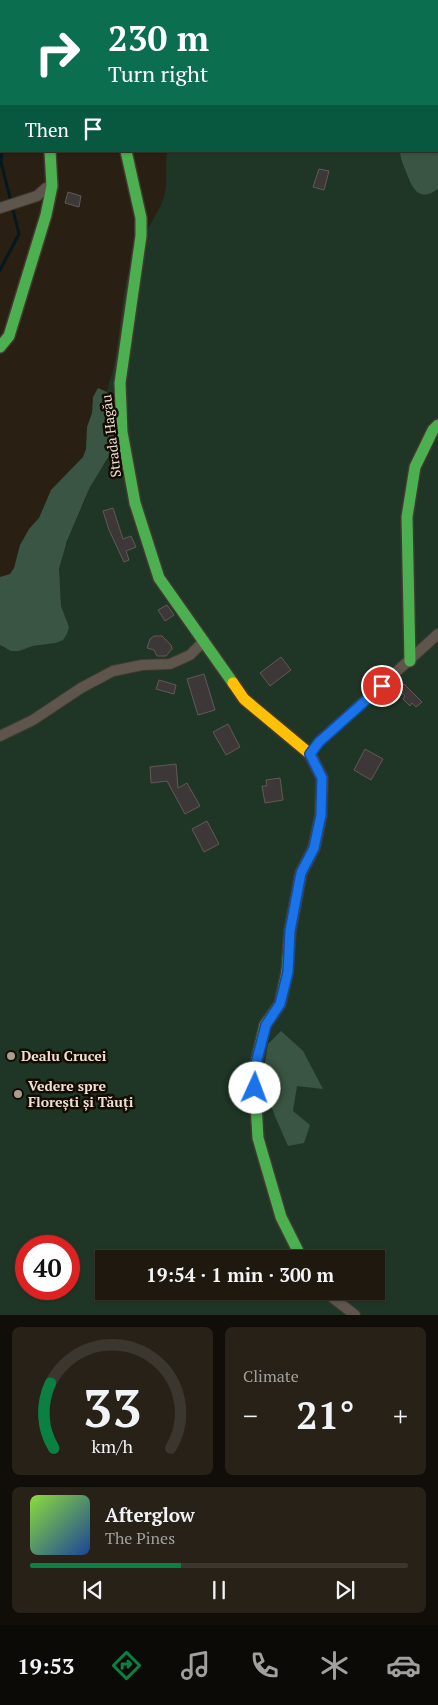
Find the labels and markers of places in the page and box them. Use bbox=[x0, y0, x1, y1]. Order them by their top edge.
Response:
pin bbox=[361, 665, 403, 707]
place label: Dealu Crucei bbox=[21, 1046, 107, 1065]
marker: Dealu Crucei bbox=[5, 1050, 17, 1062]
place label: Vedere spre Florești și Tăuți bbox=[28, 1076, 134, 1111]
marker: Vedere spre Florești și Tăuți bbox=[12, 1088, 24, 1100]

